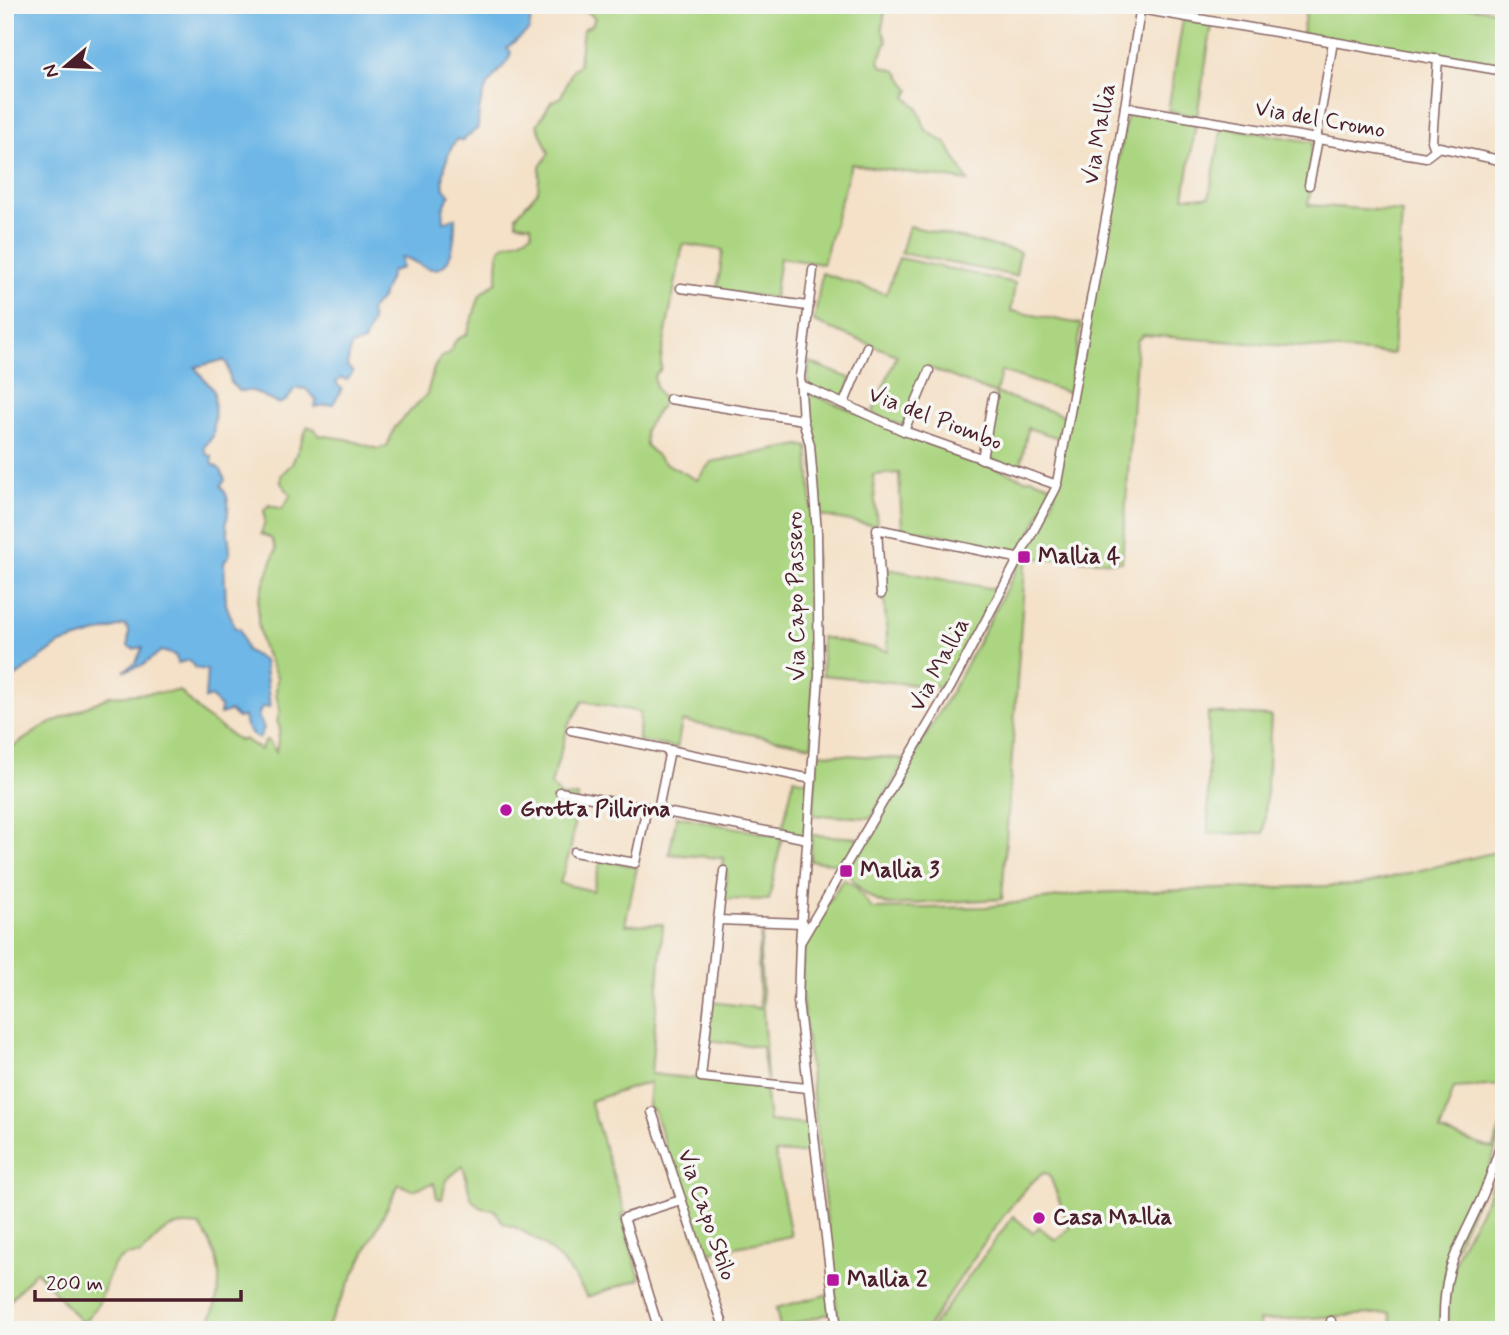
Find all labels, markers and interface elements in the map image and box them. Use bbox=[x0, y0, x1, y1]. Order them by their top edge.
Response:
north arrow bbox=[32, 32, 102, 102]
text: N bbox=[37, 61, 65, 81]
street label: Via Mallia bbox=[1076, 81, 1124, 187]
street label: Via del Cromo bbox=[1252, 94, 1388, 146]
street label: Via del Piombo bbox=[864, 380, 1006, 458]
street label: Via Capo Passero bbox=[781, 511, 813, 681]
place label: Mallia 4 bbox=[1038, 542, 1121, 572]
marker: Mallia 4 bbox=[1016, 549, 1032, 565]
street label: Via Mallia bbox=[903, 613, 977, 717]
place label: Grotta Pillirina bbox=[520, 795, 671, 825]
marker: Grotta Pillirina bbox=[498, 802, 514, 818]
place label: Mallia 3 bbox=[860, 856, 940, 886]
marker: Mallia 3 bbox=[838, 863, 854, 879]
street label: Via Capo Stilo bbox=[670, 1145, 742, 1285]
place label: Casa Mallia bbox=[1053, 1203, 1173, 1233]
marker: Casa Mallia bbox=[1031, 1210, 1047, 1226]
scale bar bbox=[35, 1258, 242, 1302]
place label: Mallia 2 bbox=[847, 1265, 928, 1295]
text: 200 m bbox=[46, 1270, 103, 1298]
marker: Mallia 2 bbox=[825, 1272, 841, 1288]

